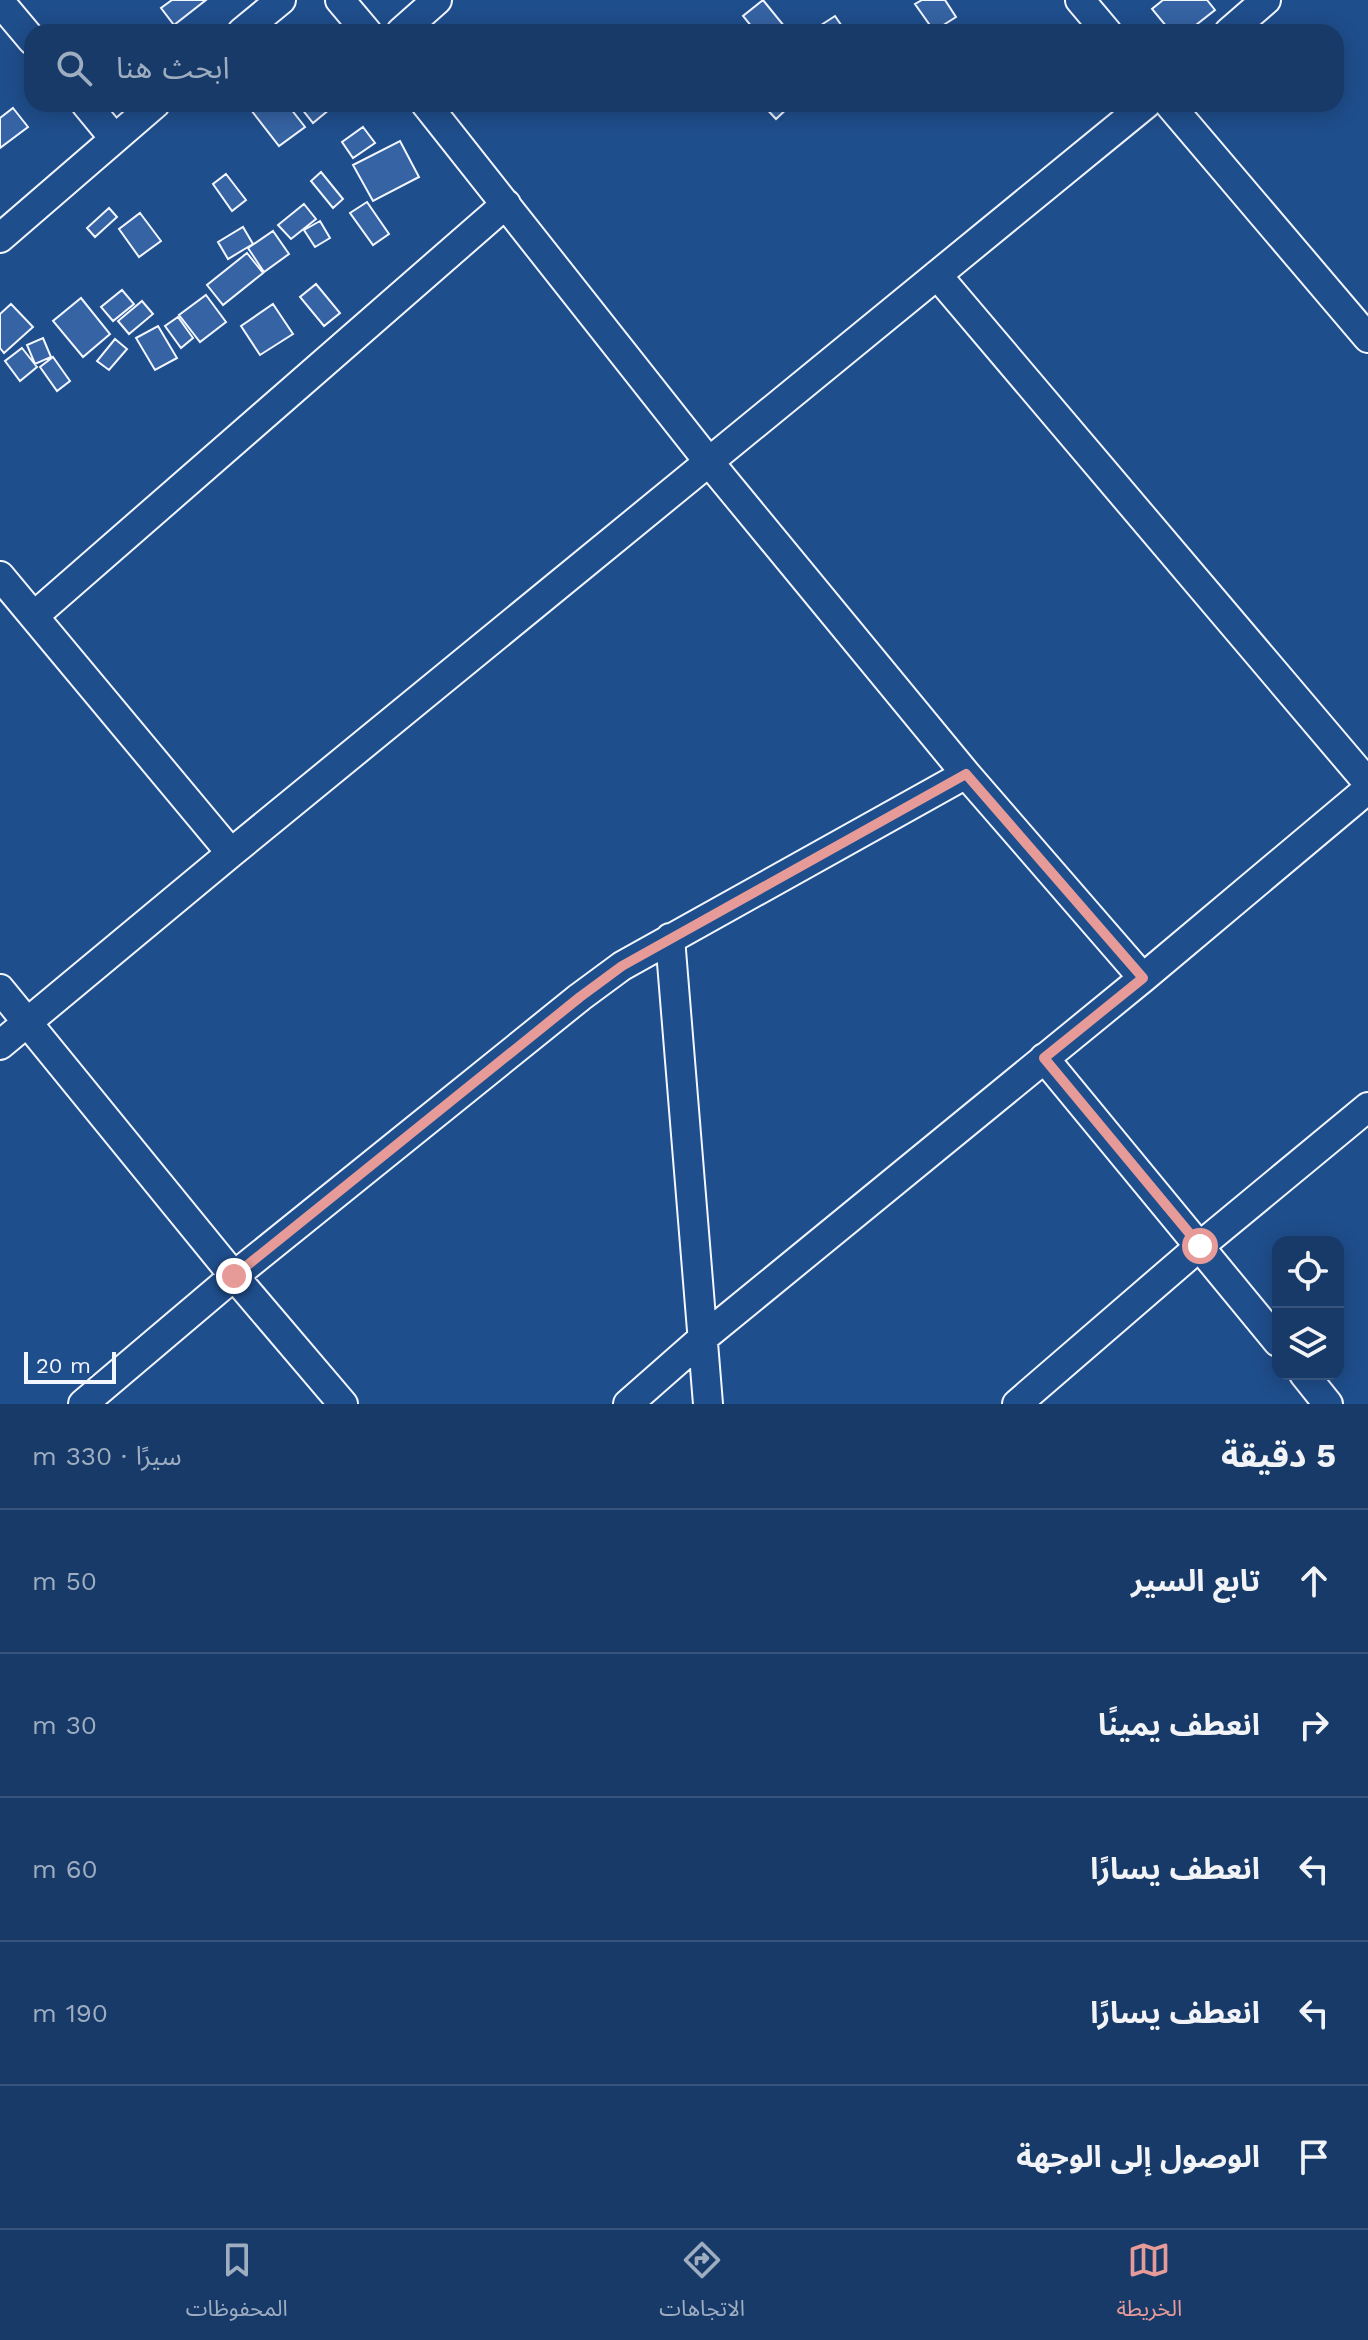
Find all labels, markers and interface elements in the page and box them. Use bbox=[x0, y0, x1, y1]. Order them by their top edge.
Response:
search box bbox=[24, 24, 1344, 112]
icon: search bbox=[52, 46, 96, 90]
text: ابحث هنا bbox=[116, 50, 230, 85]
route start bbox=[1182, 1228, 1218, 1264]
map controls bbox=[1272, 1236, 1344, 1380]
button: locate bbox=[1272, 1236, 1344, 1308]
route end bbox=[216, 1258, 252, 1294]
button: layers bbox=[1272, 1308, 1344, 1380]
scale bar bbox=[24, 1348, 116, 1384]
text: 20 m bbox=[36, 1353, 91, 1378]
text: 5 دقيقة bbox=[1221, 1435, 1336, 1475]
text: سيرًا · 330 m bbox=[32, 1441, 182, 1471]
icon: ahead bbox=[1292, 1559, 1336, 1603]
text: تابع السير bbox=[1131, 1563, 1260, 1598]
text: 50 m bbox=[32, 1566, 97, 1596]
icon: right bbox=[1292, 1703, 1336, 1747]
text: انعطف يمينًا bbox=[1098, 1707, 1260, 1742]
text: 30 m bbox=[32, 1710, 97, 1740]
icon: left bbox=[1292, 1847, 1336, 1891]
text: انعطف يسارًا bbox=[1090, 1851, 1260, 1886]
text: 60 m bbox=[32, 1854, 98, 1884]
icon: left bbox=[1292, 1991, 1336, 2035]
text: انعطف يسارًا bbox=[1090, 1995, 1260, 2030]
text: 190 m bbox=[32, 1998, 108, 2028]
icon: arrive bbox=[1292, 2135, 1336, 2179]
text: الوصول إلى الوجهة bbox=[1016, 2139, 1260, 2174]
tab: المحفوظات bbox=[186, 2238, 288, 2332]
tab: الاتجاهات bbox=[659, 2238, 745, 2332]
tab: الخريطة bbox=[1116, 2238, 1182, 2332]

